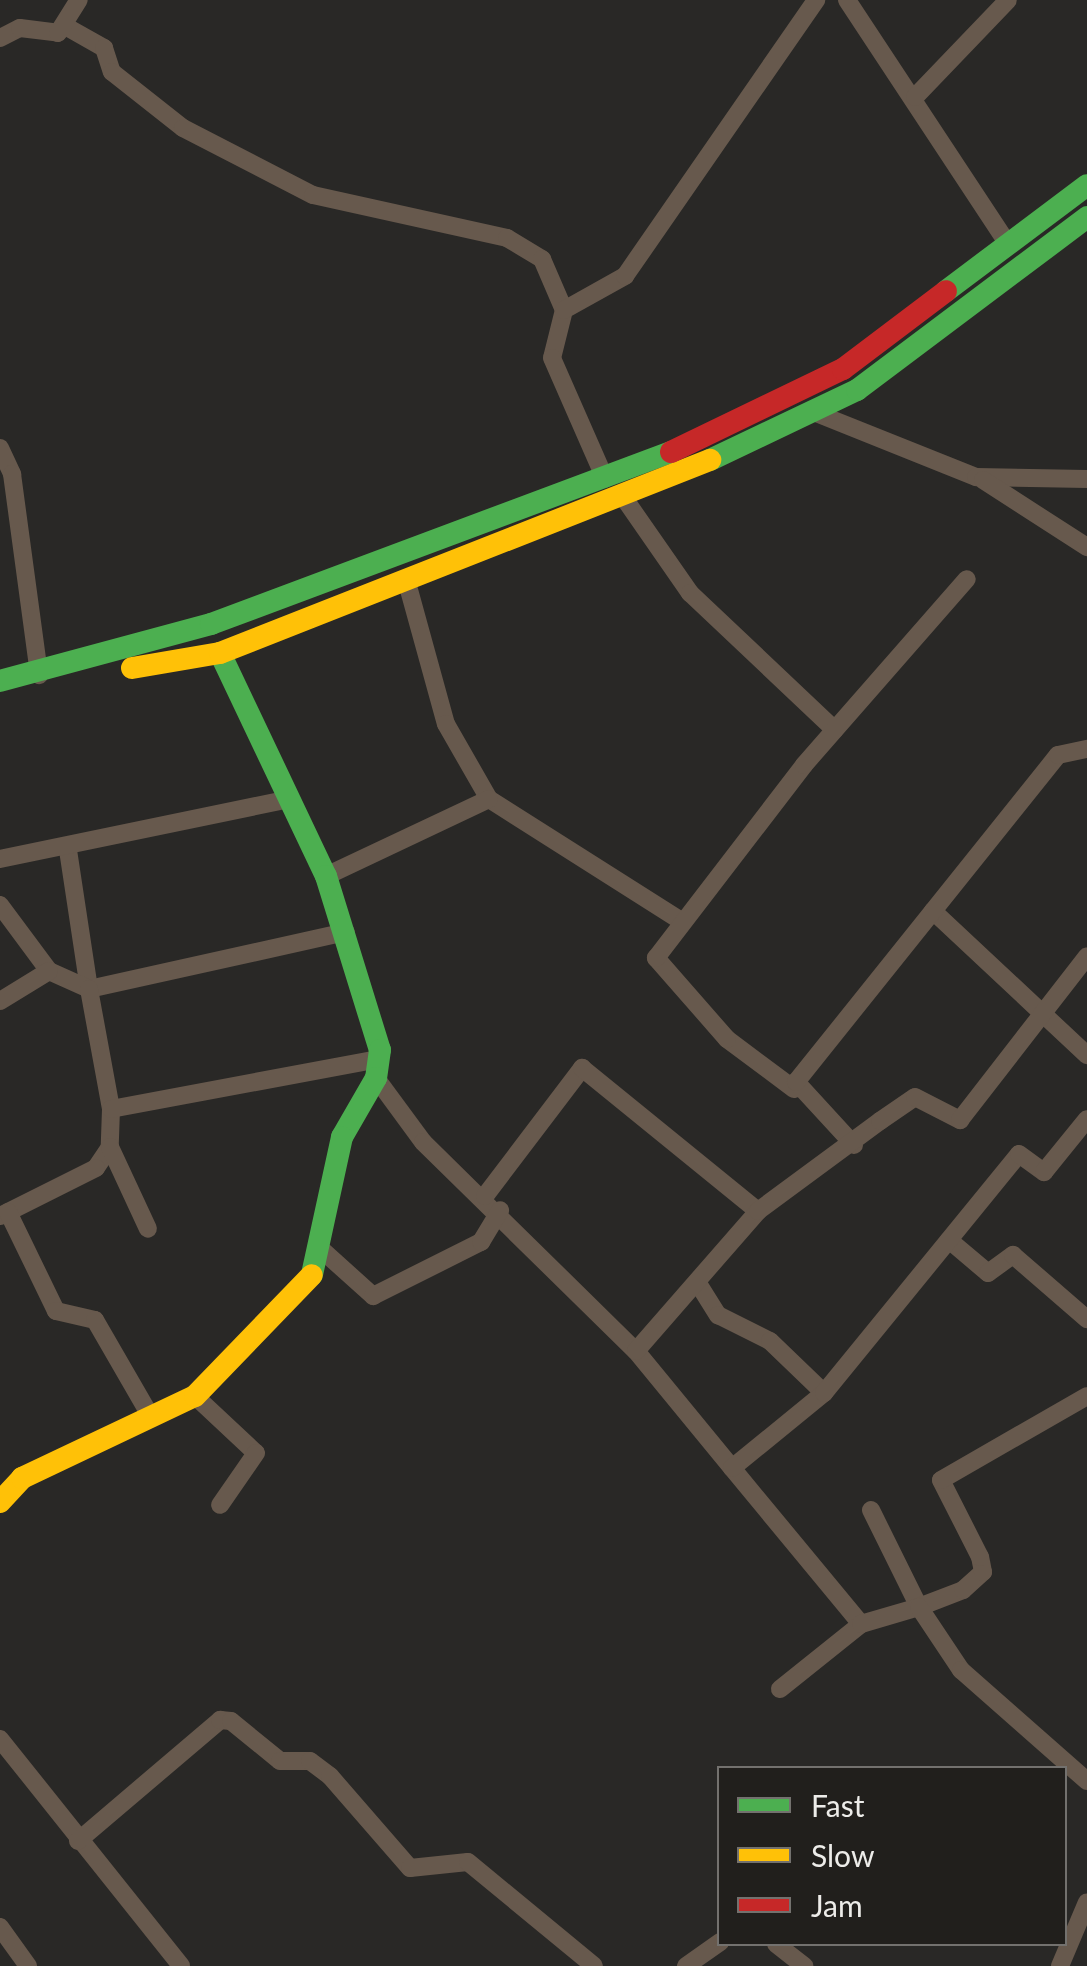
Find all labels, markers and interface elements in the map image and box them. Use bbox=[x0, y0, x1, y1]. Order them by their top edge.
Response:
legend bbox=[717, 1766, 1067, 1946]
text: Fast bbox=[811, 1787, 865, 1823]
text: Slow bbox=[811, 1837, 874, 1873]
text: Jam bbox=[811, 1887, 863, 1923]

